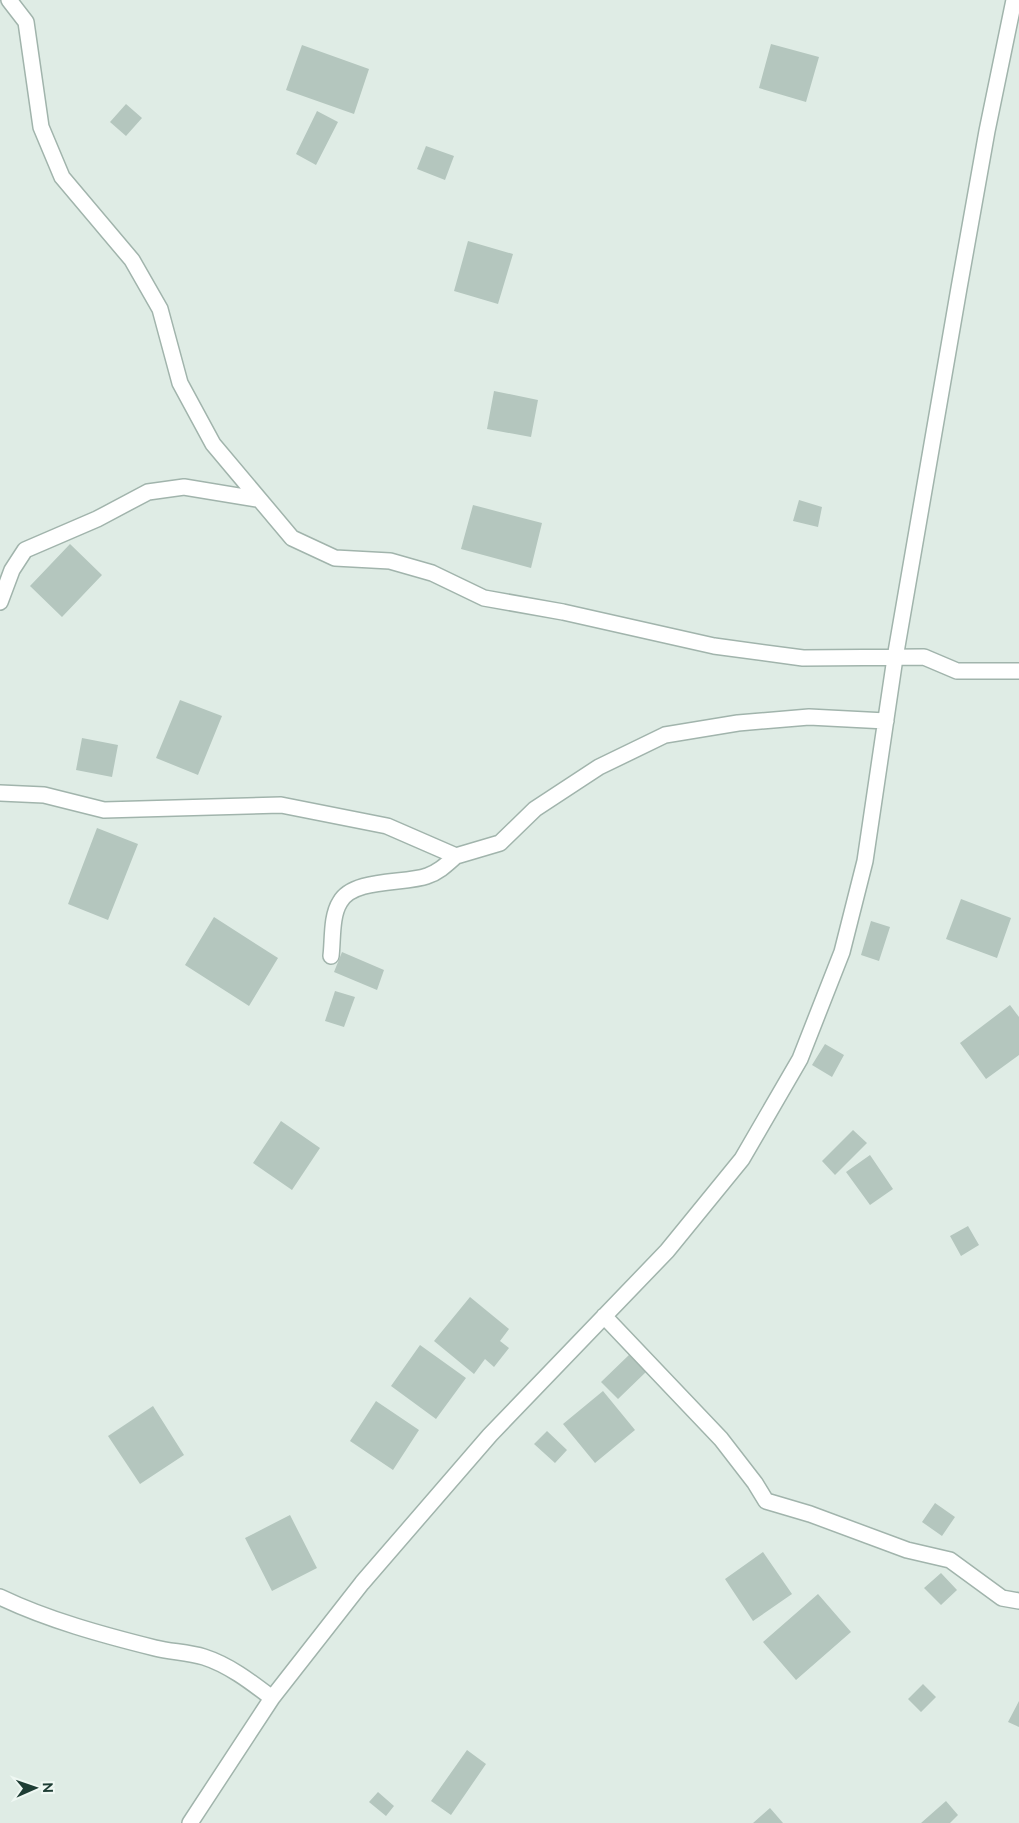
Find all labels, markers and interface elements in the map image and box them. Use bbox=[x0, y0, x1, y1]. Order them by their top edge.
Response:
north arrow bbox=[10, 1763, 60, 1813]
text: N bbox=[40, 1782, 56, 1793]

